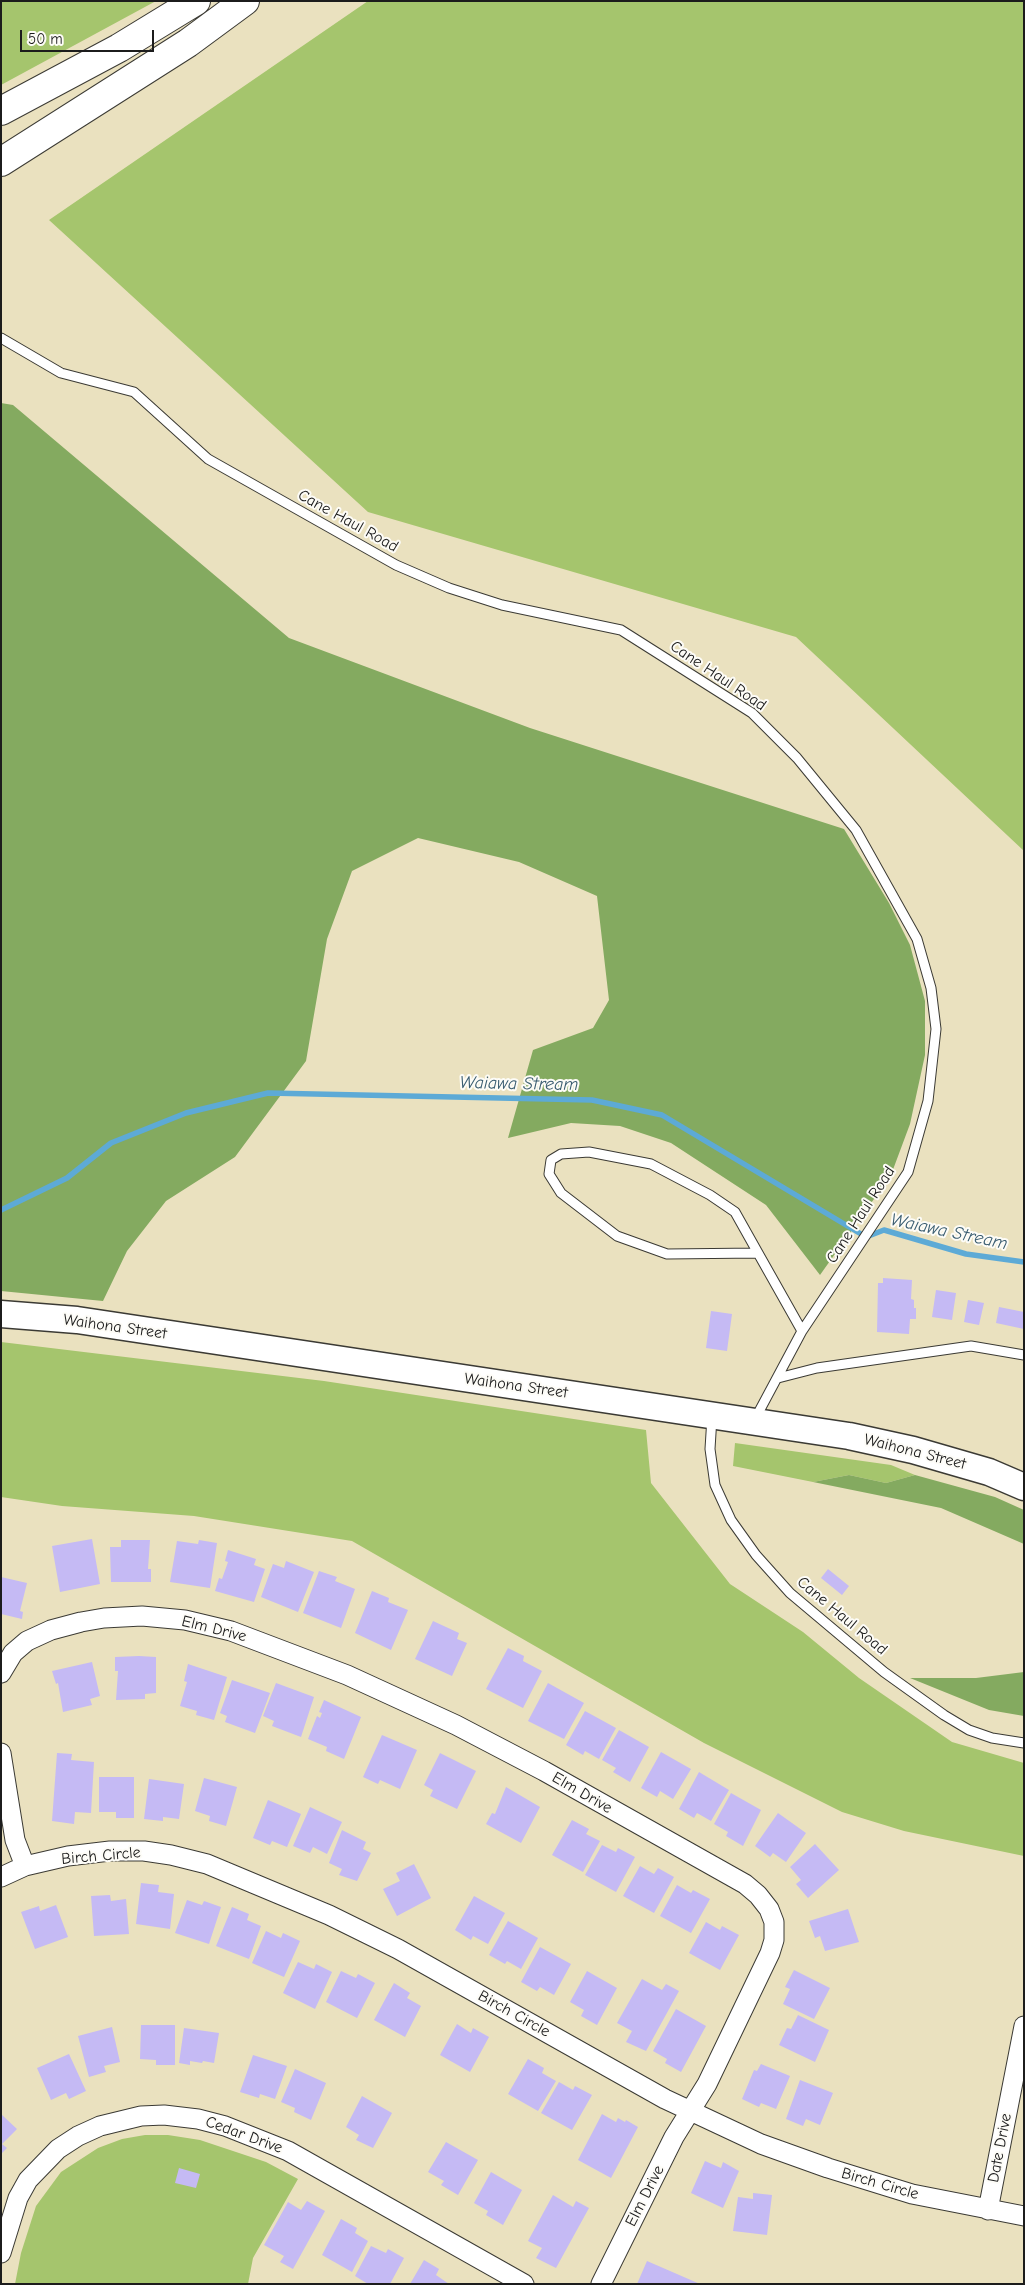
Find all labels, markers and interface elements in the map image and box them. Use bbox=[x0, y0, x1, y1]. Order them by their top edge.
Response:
scale bar bbox=[22, 20, 156, 52]
text: 50 m bbox=[28, 30, 63, 48]
street label: Cane Haul Road bbox=[295, 486, 401, 556]
street label: Cane Haul Road bbox=[666, 637, 770, 715]
water label: Waiawa Stream bbox=[459, 1072, 579, 1096]
street label: Cane Haul Road bbox=[823, 1163, 899, 1267]
water label: Waiawa Stream bbox=[889, 1209, 1009, 1255]
street label: Waihona Street bbox=[62, 1310, 168, 1344]
street label: Waihona Street bbox=[463, 1369, 569, 1403]
street label: Waihona Street bbox=[862, 1430, 968, 1474]
street label: Cane Haul Road bbox=[793, 1573, 891, 1659]
street label: Elm Drive bbox=[180, 1612, 248, 1646]
street label: Elm Drive bbox=[549, 1768, 615, 1818]
street label: Birch Circle bbox=[61, 1843, 141, 1869]
street label: Birch Circle bbox=[475, 1986, 553, 2042]
street label: Cedar Drive bbox=[203, 2112, 285, 2158]
street label: Date Drive bbox=[984, 2112, 1016, 2184]
street label: Elm Drive bbox=[621, 2162, 669, 2230]
street label: Birch Circle bbox=[839, 2164, 921, 2204]

